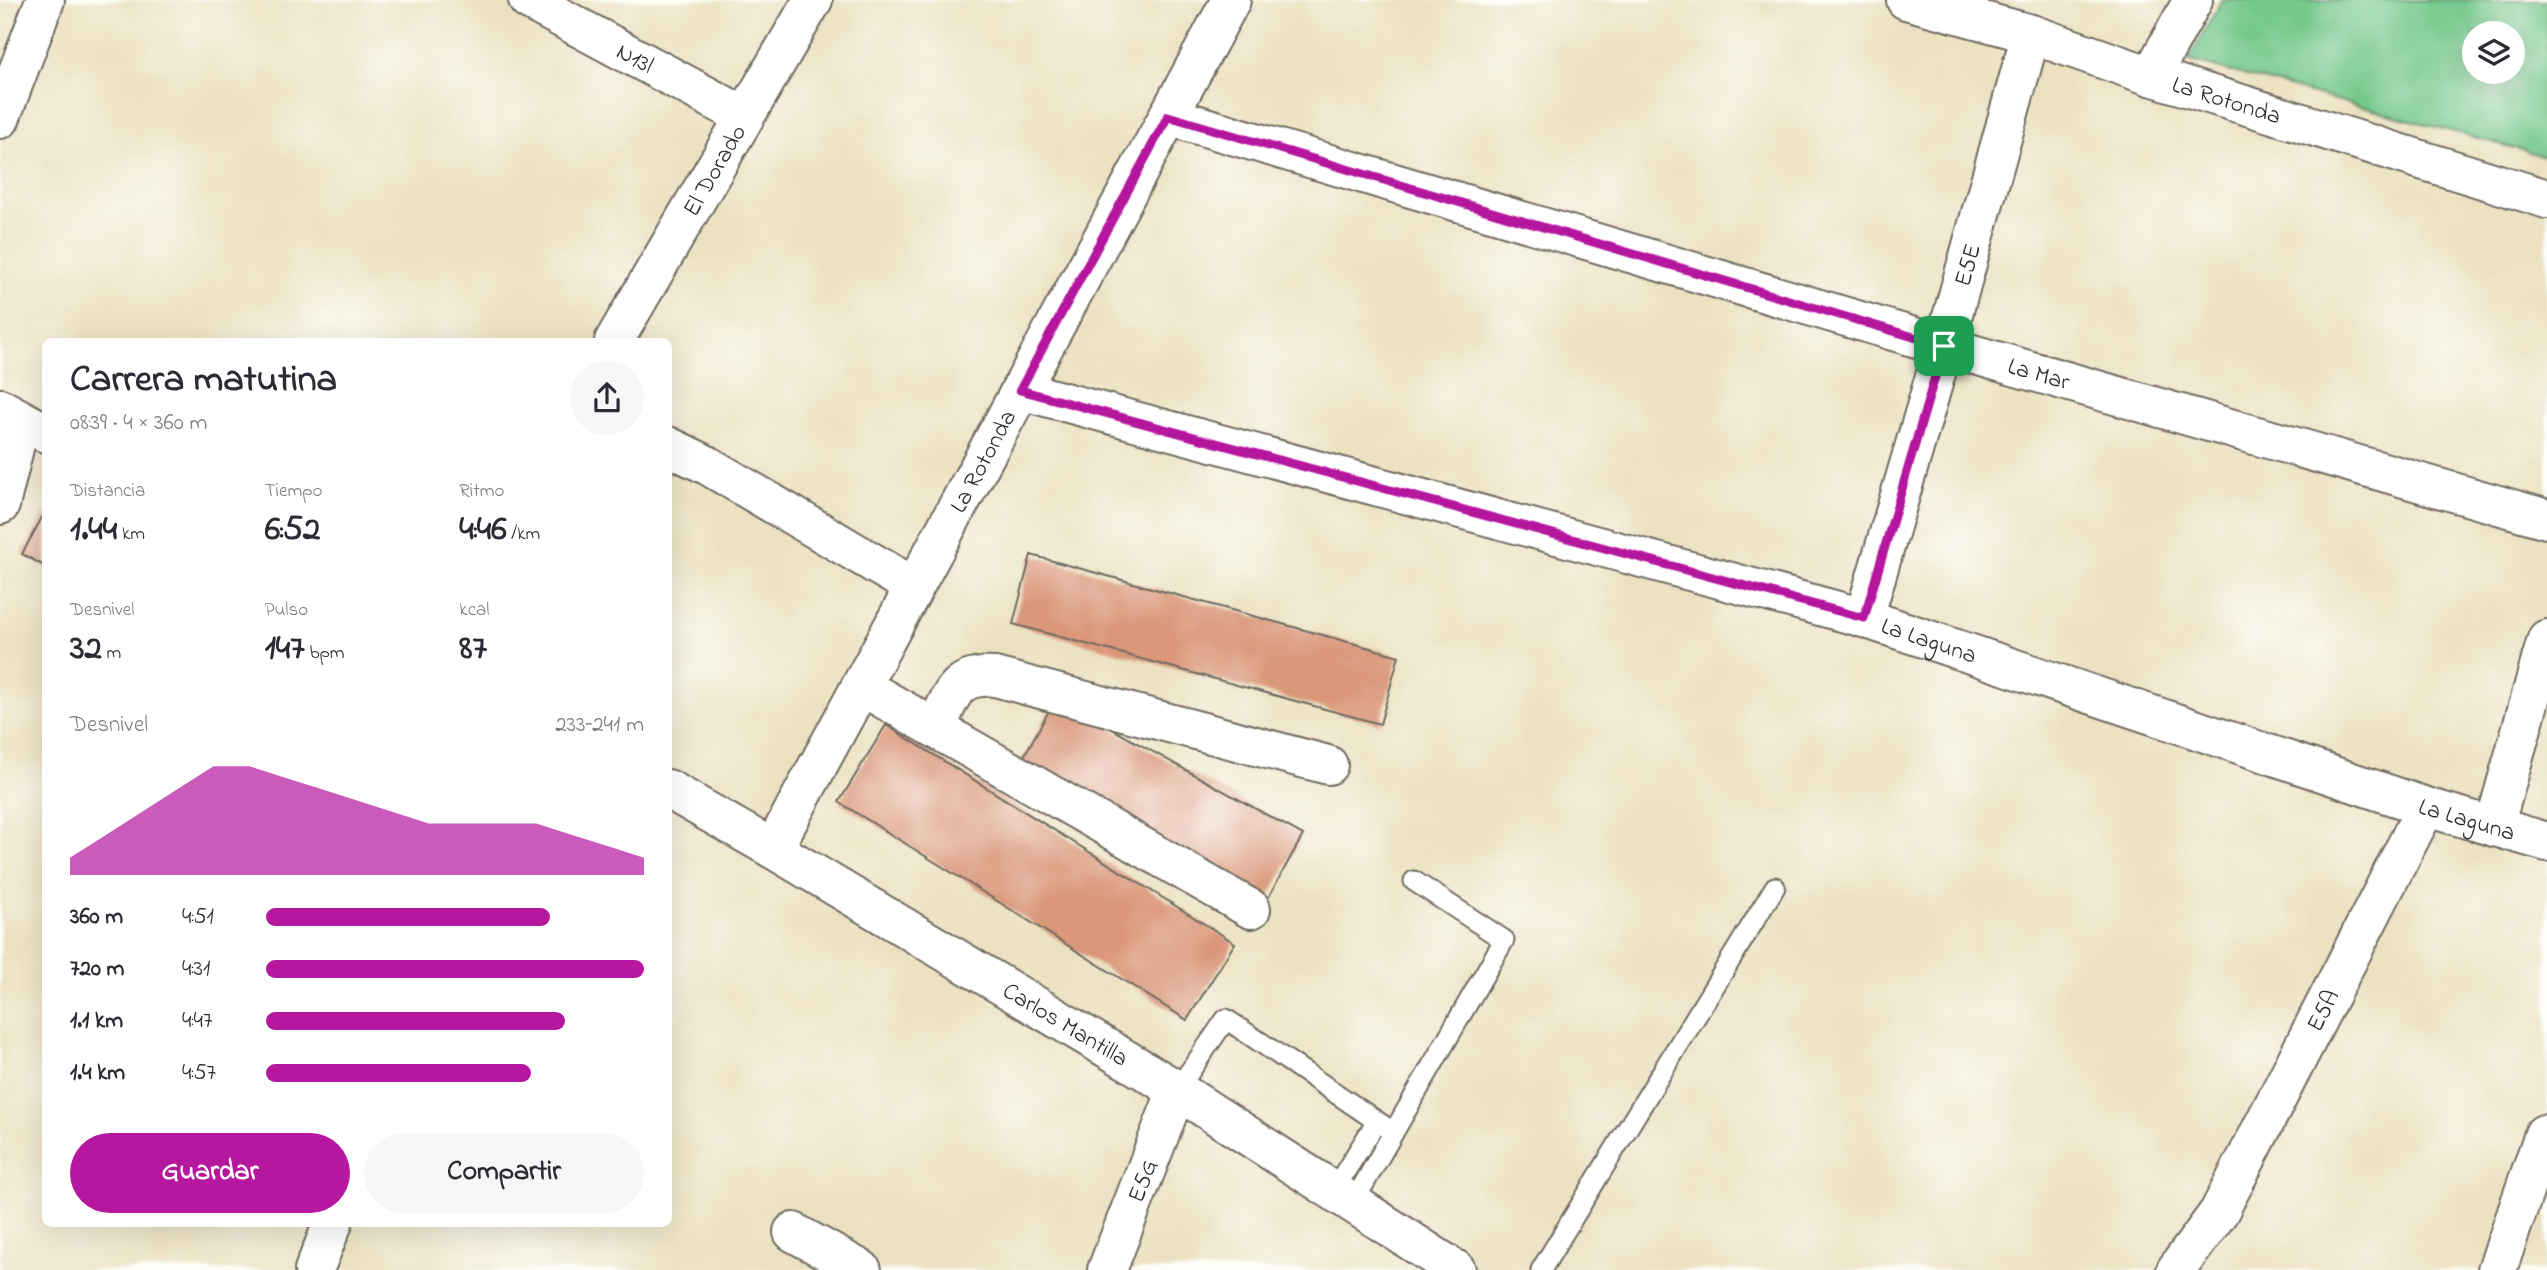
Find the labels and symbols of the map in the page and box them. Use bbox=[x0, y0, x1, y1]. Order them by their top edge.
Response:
street label: N13l bbox=[609, 36, 659, 84]
street label: La Rotonda bbox=[2167, 69, 2285, 135]
street label: El Dorado bbox=[675, 119, 757, 224]
street label: E5E bbox=[1946, 240, 1992, 291]
pin bbox=[1914, 316, 1974, 376]
street label: La Mar bbox=[2003, 350, 2074, 401]
street label: La Rotonda bbox=[942, 404, 1027, 520]
street label: La Laguna bbox=[1876, 610, 1981, 675]
street label: La Laguna bbox=[2413, 791, 2519, 852]
street label: Carlos Mantilla bbox=[995, 975, 1134, 1077]
street label: E5A bbox=[2299, 984, 2350, 1038]
street label: E5G bbox=[1120, 1155, 1168, 1208]

